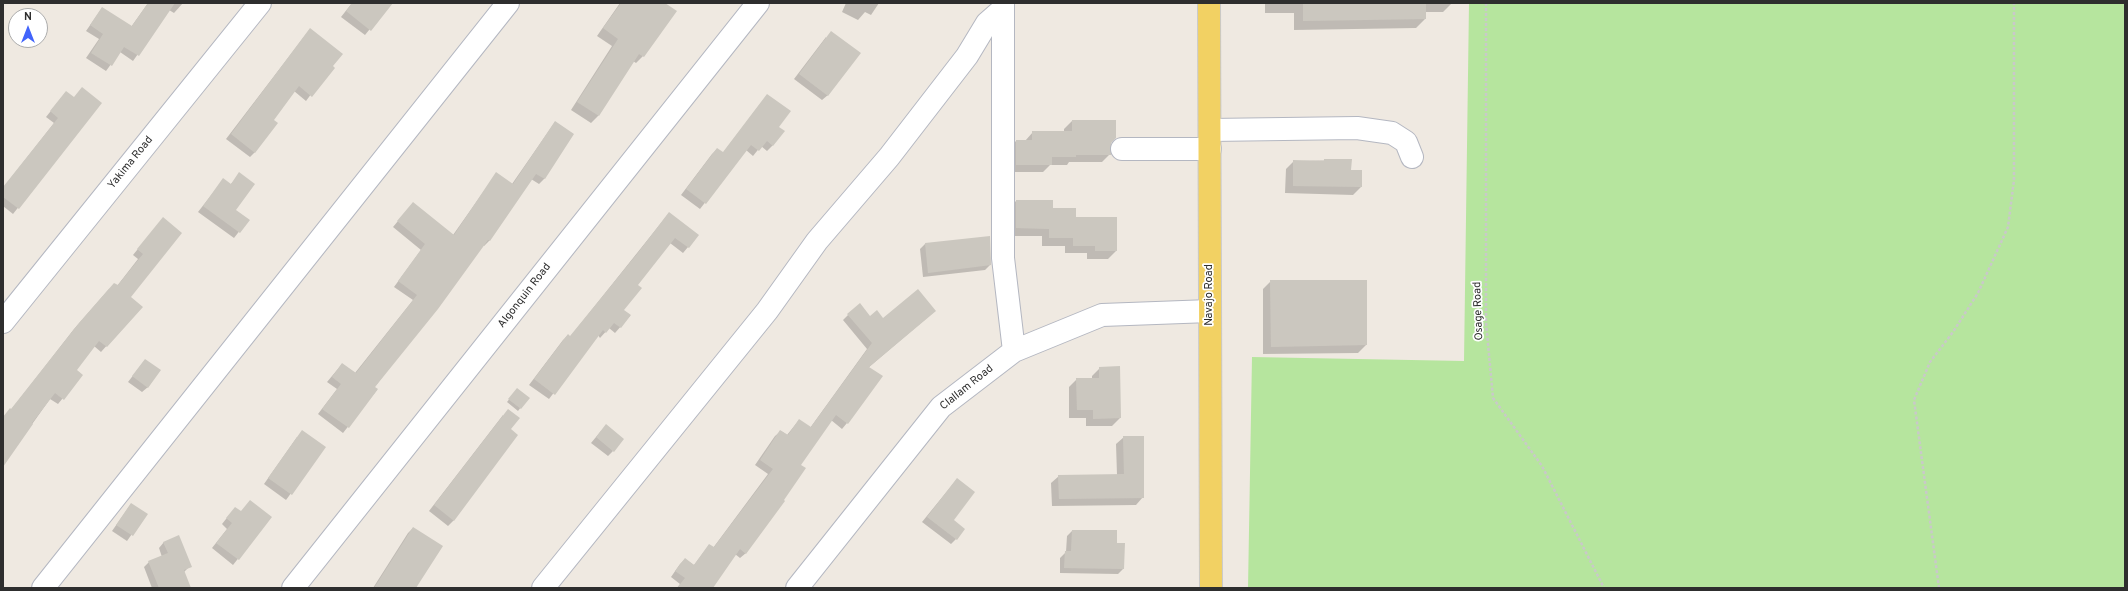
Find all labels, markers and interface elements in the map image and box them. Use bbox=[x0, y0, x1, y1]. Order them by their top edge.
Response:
north arrow bbox=[8, 8, 48, 48]
text: N bbox=[24, 10, 32, 24]
street label: Yakima Road bbox=[106, 134, 156, 192]
street label: Algonquin Road bbox=[496, 261, 554, 331]
street label: Navajo Road bbox=[1203, 264, 1217, 326]
street label: Osage Road bbox=[1471, 281, 1487, 341]
street label: Clallam Road bbox=[938, 362, 996, 414]

